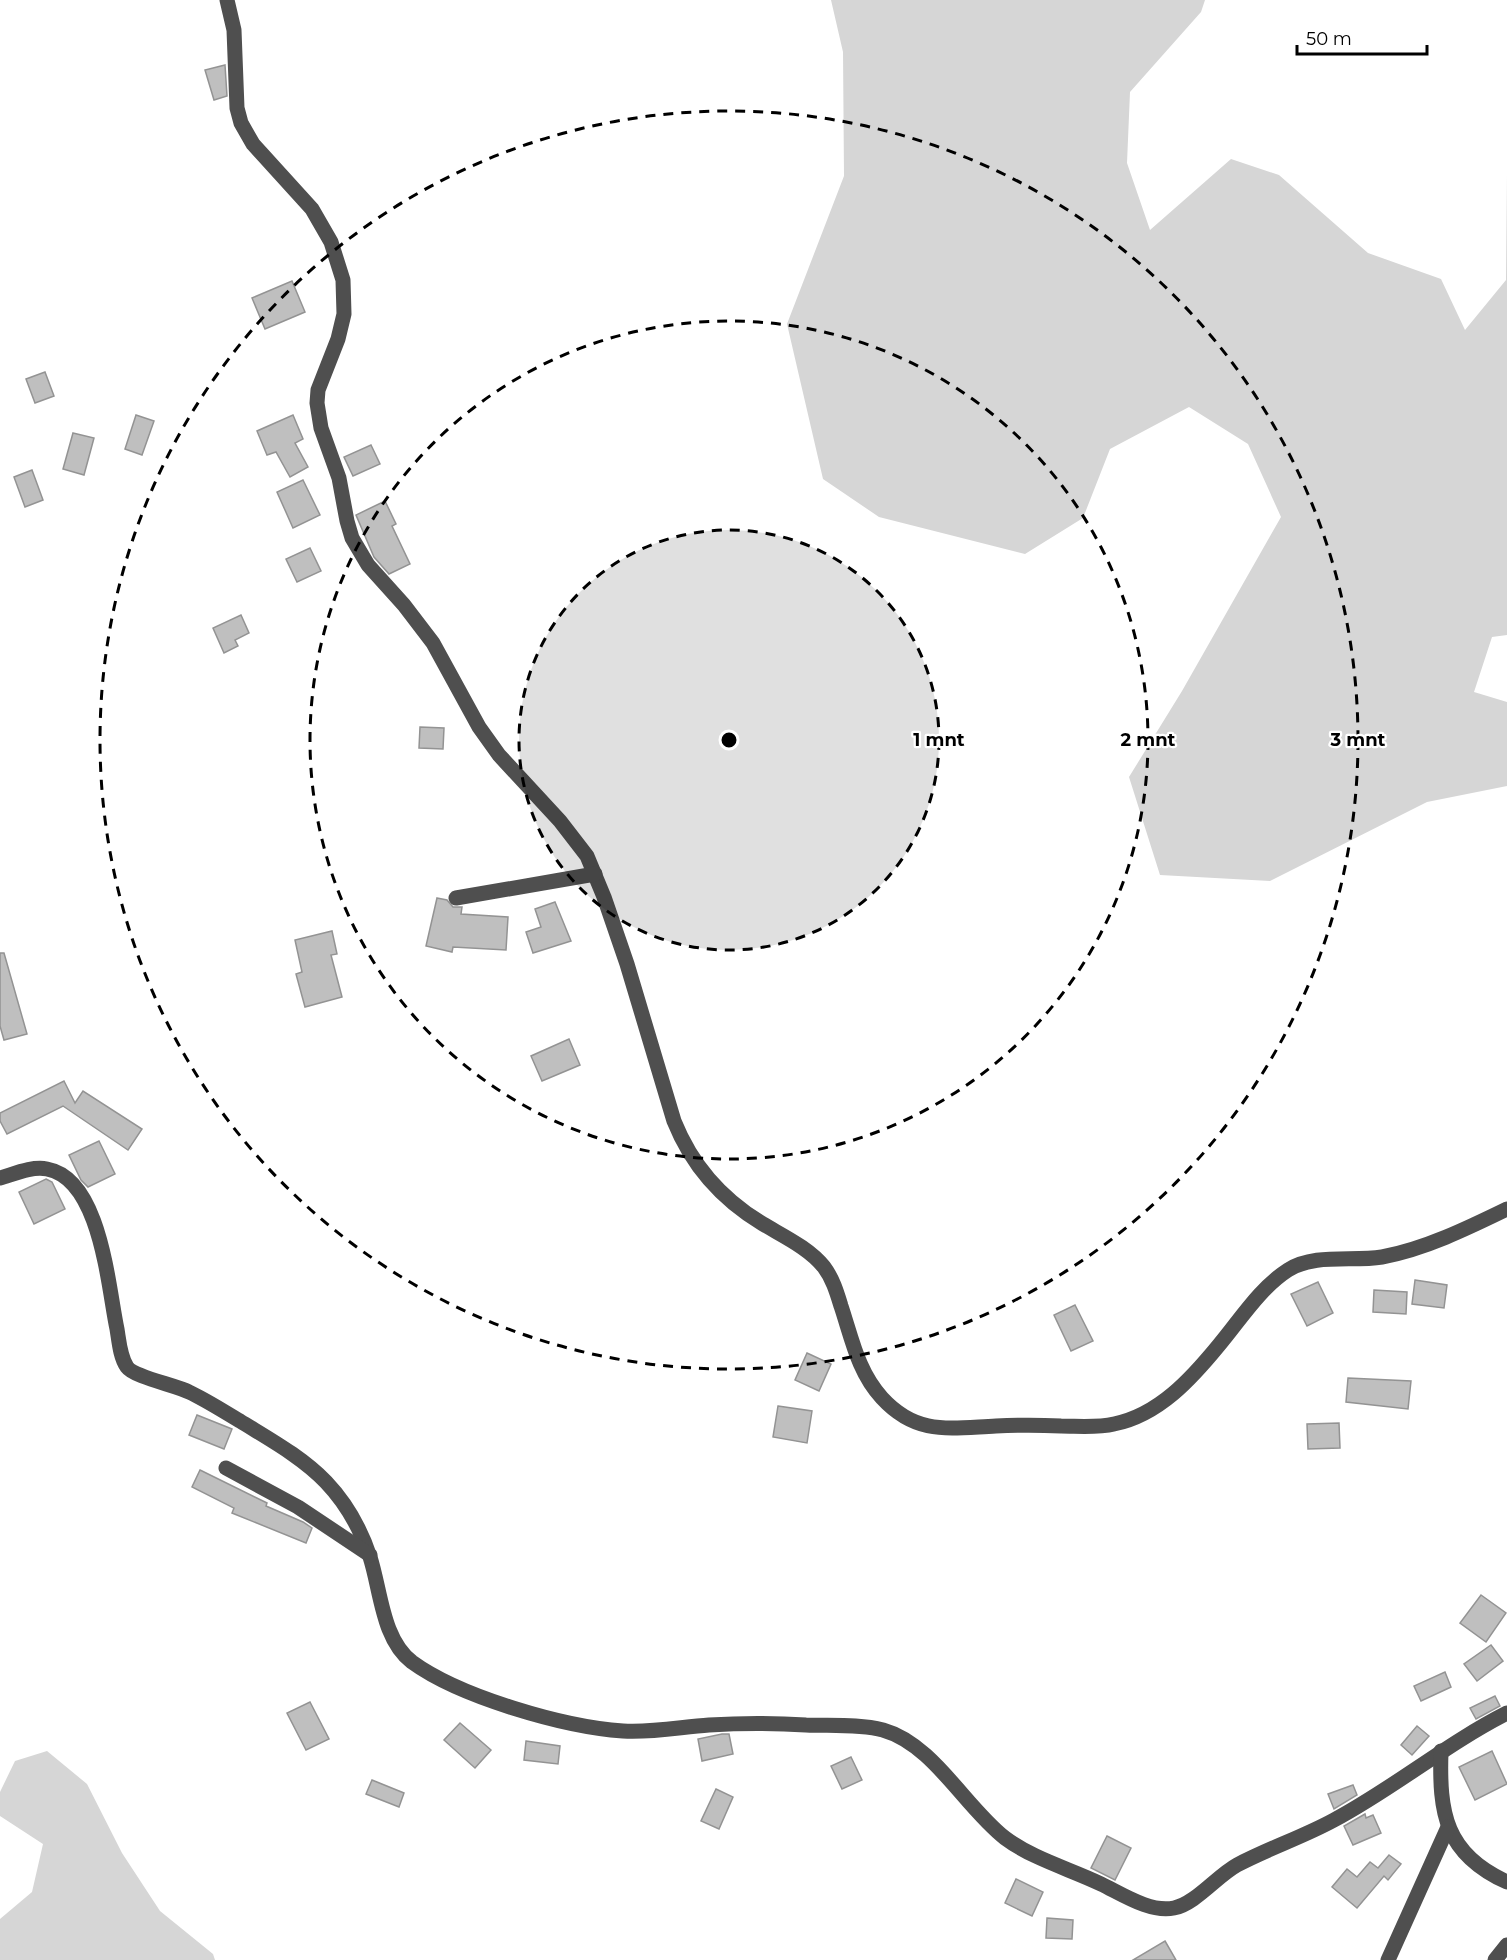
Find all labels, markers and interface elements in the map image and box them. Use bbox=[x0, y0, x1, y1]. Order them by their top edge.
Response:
scale bar bbox=[1297, 18, 1428, 56]
text: 50 m bbox=[1306, 28, 1352, 50]
text: 1 mnt bbox=[913, 729, 965, 751]
text: 2 mnt bbox=[1121, 729, 1176, 751]
text: 3 mnt bbox=[1330, 729, 1386, 751]
centre of rings bbox=[719, 730, 739, 750]

